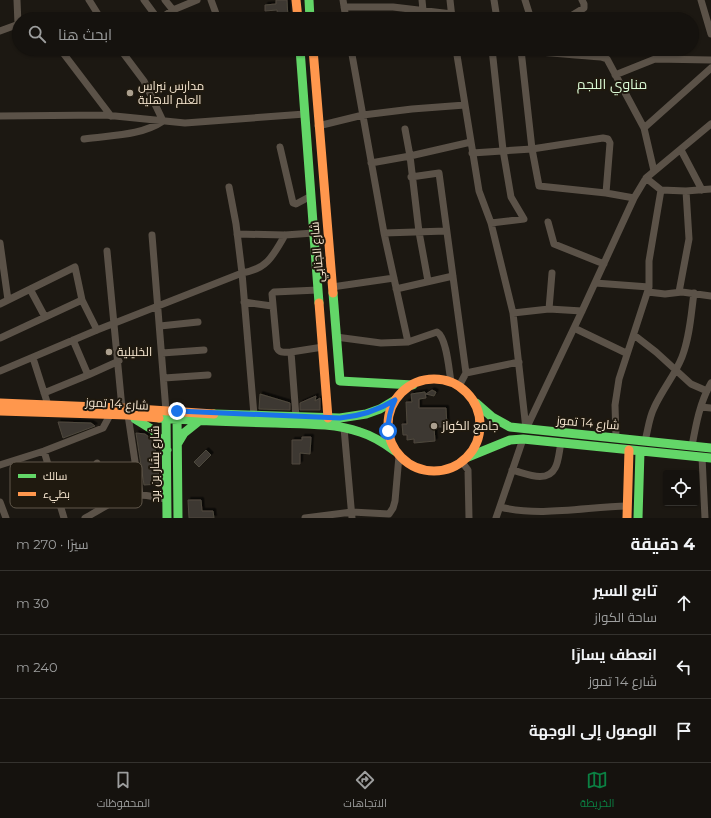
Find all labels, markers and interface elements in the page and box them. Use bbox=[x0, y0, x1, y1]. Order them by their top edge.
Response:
search box bbox=[12, 12, 699, 56]
icon: search bbox=[26, 23, 48, 45]
text: ابحث هنا bbox=[58, 25, 112, 44]
district label: مناوي اللجم bbox=[577, 75, 647, 96]
place label: مدارس نبراس العلم الاهلية bbox=[138, 78, 204, 108]
marker: مدارس نبراس العلم الاهلية bbox=[125, 88, 135, 98]
street label: شارع الجنابي bbox=[306, 221, 330, 283]
place label: الخليلية bbox=[117, 344, 152, 359]
marker: الخليلية bbox=[104, 347, 114, 357]
street label: شارع 14 تموز bbox=[84, 394, 149, 414]
route end bbox=[168, 402, 186, 420]
street label: شارع 14 تموز bbox=[555, 412, 620, 434]
place label: جامع الكواز bbox=[441, 418, 498, 434]
marker: جامع الكواز bbox=[429, 421, 439, 431]
route start bbox=[379, 422, 397, 440]
street label: شارع بشار بن برد bbox=[147, 425, 163, 503]
legend bbox=[10, 462, 142, 508]
text: سالك bbox=[43, 469, 67, 483]
map controls bbox=[663, 470, 699, 506]
button: locate bbox=[663, 470, 699, 506]
text: بطيء bbox=[43, 487, 70, 503]
text: 4 دقيقة bbox=[630, 534, 695, 554]
text: سيرًا · 270 m bbox=[16, 536, 89, 552]
text: تابع السير bbox=[593, 581, 657, 600]
icon: ahead bbox=[673, 592, 695, 614]
text: 30 m bbox=[16, 595, 49, 611]
text: ساحة الكواز bbox=[594, 609, 657, 625]
text: انعطف يسارًا bbox=[571, 645, 657, 664]
icon: left bbox=[673, 656, 695, 678]
text: 240 m bbox=[16, 659, 58, 675]
text: شارع 14 تموز bbox=[589, 673, 657, 689]
icon: arrive bbox=[673, 720, 695, 742]
text: الوصول إلى الوجهة bbox=[529, 721, 657, 740]
tab: المحفوظات bbox=[97, 769, 150, 813]
tab: الاتجاهات bbox=[343, 769, 387, 813]
tab: الخريطة bbox=[580, 769, 614, 813]

